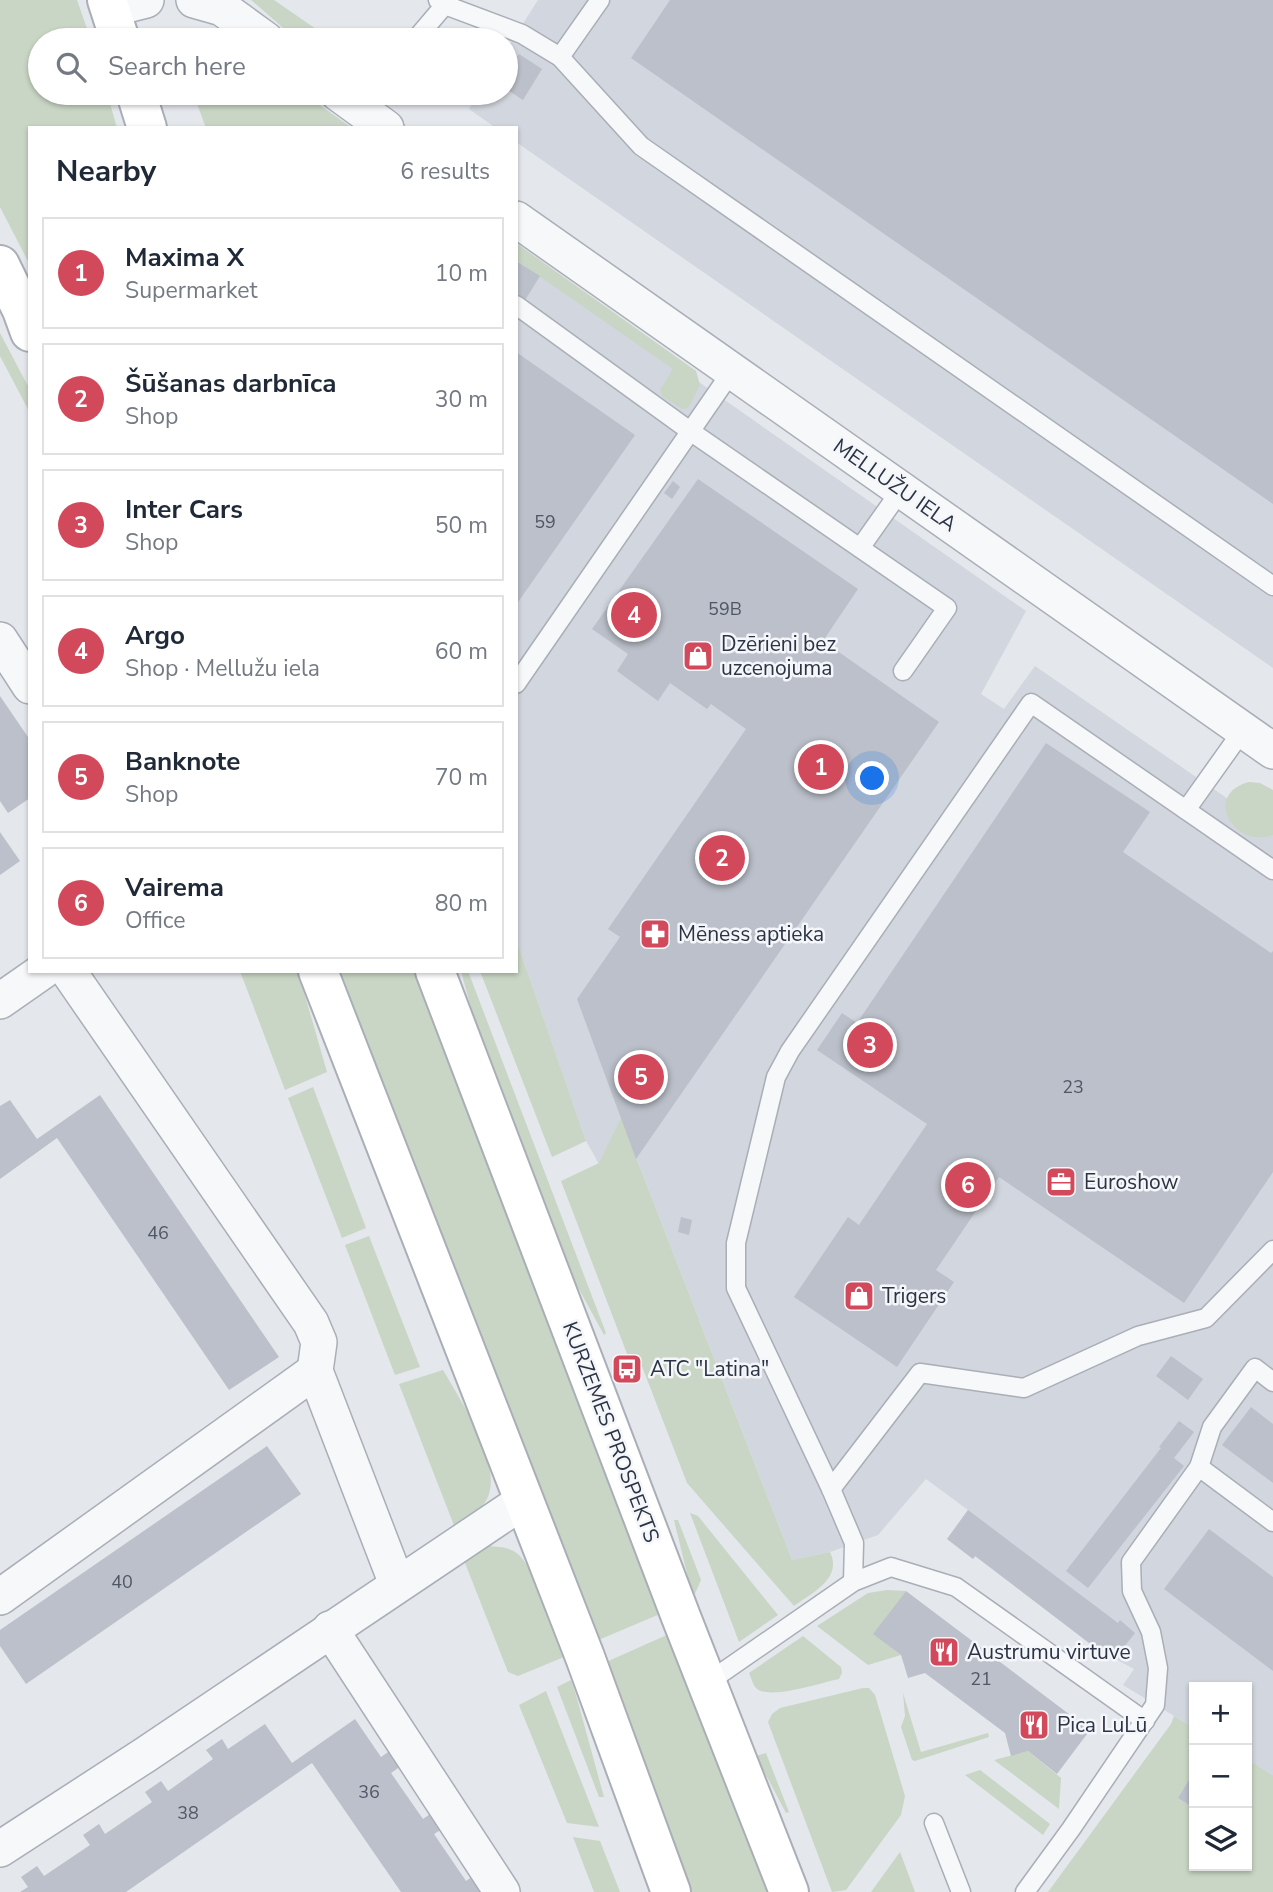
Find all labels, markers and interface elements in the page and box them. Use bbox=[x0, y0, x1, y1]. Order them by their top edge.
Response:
search box bbox=[28, 28, 518, 105]
icon: search bbox=[52, 48, 90, 86]
text: Search here bbox=[108, 49, 246, 84]
text: Nearby bbox=[56, 151, 156, 192]
text: 6 results bbox=[400, 156, 490, 187]
text: Maxima X bbox=[125, 240, 244, 275]
text: 1 bbox=[74, 258, 88, 289]
text: 10 m bbox=[435, 258, 488, 289]
text: Supermarket bbox=[125, 275, 258, 306]
text: Šūšanas darbnīca bbox=[125, 366, 336, 401]
text: 2 bbox=[74, 384, 88, 415]
text: 30 m bbox=[435, 384, 488, 415]
text: Shop bbox=[125, 401, 178, 432]
street label: MELLUŽU IELA bbox=[828, 432, 962, 538]
text: Inter Cars bbox=[125, 492, 243, 527]
text: 3 bbox=[74, 510, 88, 541]
text: 50 m bbox=[435, 510, 488, 541]
house number: 59 bbox=[534, 510, 556, 534]
text: Shop bbox=[125, 527, 178, 558]
pin: 4 bbox=[611, 589, 657, 641]
house number: 59B bbox=[708, 597, 742, 621]
text: Argo bbox=[125, 618, 185, 653]
place label: Dzērieni bez uzcenojuma bbox=[721, 630, 836, 682]
text: 4 bbox=[74, 636, 88, 667]
text: 60 m bbox=[435, 636, 488, 667]
shop icon: Dzērieni bez uzcenojuma bbox=[681, 639, 715, 673]
text: Shop · Mellužu iela bbox=[125, 653, 320, 684]
pin: 1 bbox=[798, 741, 844, 793]
text: Banknote bbox=[125, 744, 240, 779]
your location bbox=[855, 761, 889, 795]
text: 5 bbox=[74, 762, 88, 793]
text: 70 m bbox=[435, 762, 488, 793]
text: Shop bbox=[125, 779, 178, 810]
pin: 2 bbox=[699, 832, 745, 884]
text: Vairema bbox=[125, 870, 224, 905]
text: 6 bbox=[74, 888, 88, 919]
text: 80 m bbox=[435, 888, 488, 919]
text: Office bbox=[125, 905, 185, 936]
pharmacy icon: Mēness aptieka bbox=[638, 917, 672, 951]
place label: Mēness aptieka bbox=[678, 920, 824, 948]
pin: 3 bbox=[847, 1019, 893, 1071]
pin: 5 bbox=[618, 1051, 664, 1103]
house number: 23 bbox=[1062, 1075, 1084, 1099]
pin: 6 bbox=[945, 1159, 991, 1211]
office icon: Euroshow bbox=[1044, 1165, 1078, 1199]
place label: Euroshow bbox=[1084, 1168, 1179, 1196]
house number: 46 bbox=[147, 1221, 169, 1245]
shop icon: Trigers bbox=[842, 1279, 876, 1313]
place label: Trigers bbox=[882, 1282, 946, 1310]
street label: KURZEMES PROSPEKTS bbox=[556, 1318, 666, 1547]
bus stop icon: ATC "Latina" bbox=[610, 1352, 644, 1386]
place label: ATC "Latina" bbox=[650, 1355, 769, 1383]
house number: 40 bbox=[111, 1570, 133, 1594]
restaurant icon: Austrumu virtuve bbox=[927, 1635, 961, 1669]
place label: Austrumu virtuve bbox=[967, 1638, 1131, 1666]
house number: 21 bbox=[970, 1667, 992, 1691]
map controls bbox=[1189, 1682, 1252, 1871]
button: + bbox=[1189, 1682, 1252, 1745]
restaurant icon: Pica LuLū bbox=[1017, 1708, 1051, 1742]
place label: Pica LuLū bbox=[1057, 1711, 1147, 1739]
button: − bbox=[1189, 1745, 1252, 1808]
house number: 36 bbox=[358, 1780, 380, 1804]
house number: 38 bbox=[177, 1801, 199, 1825]
button: layers bbox=[1189, 1808, 1252, 1871]

